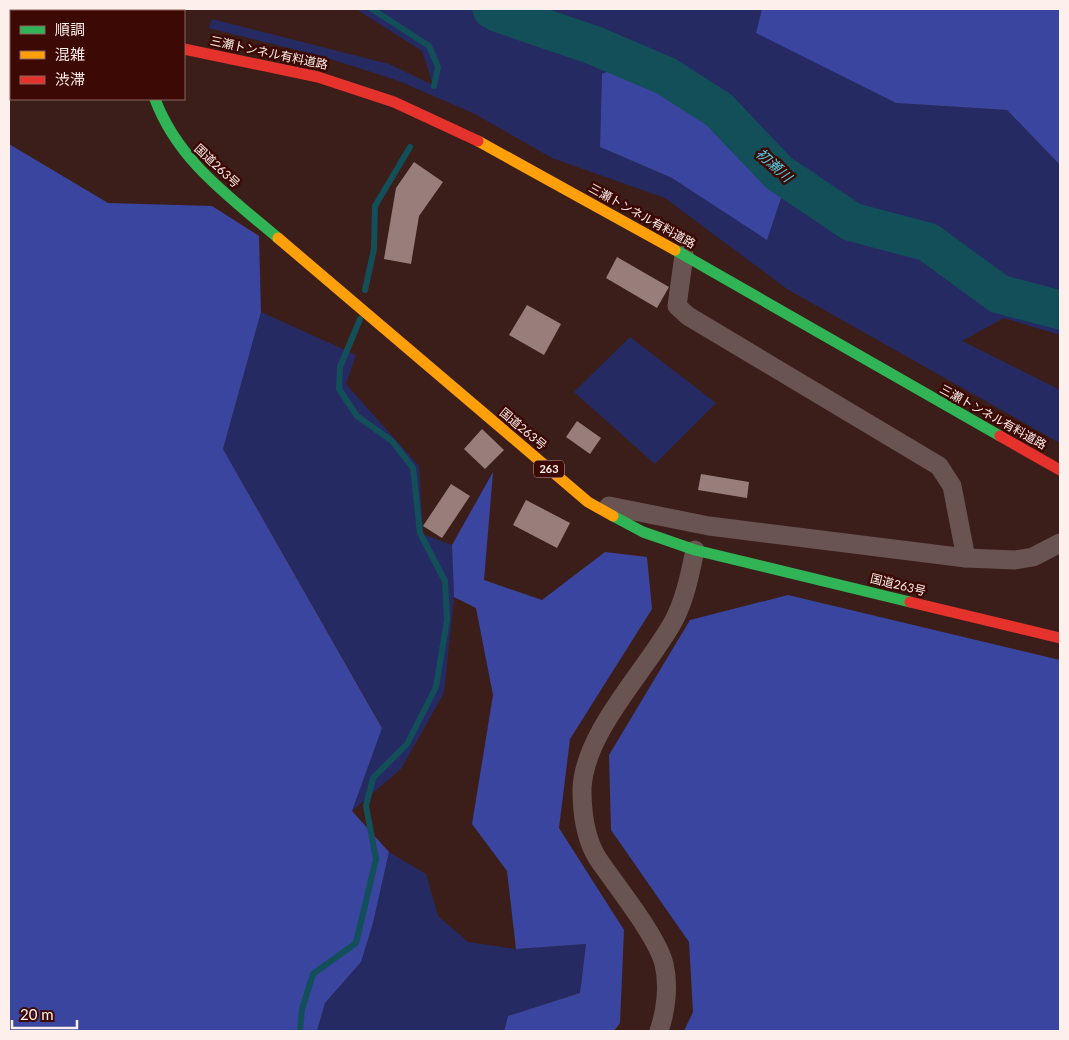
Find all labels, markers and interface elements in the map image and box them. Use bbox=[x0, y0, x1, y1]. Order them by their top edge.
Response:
legend bbox=[10, 10, 185, 100]
text: 順調 bbox=[55, 20, 85, 38]
street label: 三瀬トンネル有料道路 bbox=[209, 33, 329, 72]
text: 混雑 bbox=[55, 45, 85, 63]
text: 渋滞 bbox=[55, 70, 85, 88]
street label: 国道263号 bbox=[191, 141, 243, 191]
water label: 初瀬川 bbox=[753, 144, 797, 186]
street label: 三瀬トンネル有料道路 bbox=[586, 180, 698, 251]
street label: 三瀬トンネル有料道路 bbox=[937, 381, 1049, 452]
street label: 国道263号 bbox=[497, 405, 550, 453]
road number: 263 bbox=[534, 460, 564, 478]
street label: 国道263号 bbox=[869, 570, 928, 599]
scale bar bbox=[12, 998, 78, 1030]
text: 20 m bbox=[20, 1005, 54, 1023]

